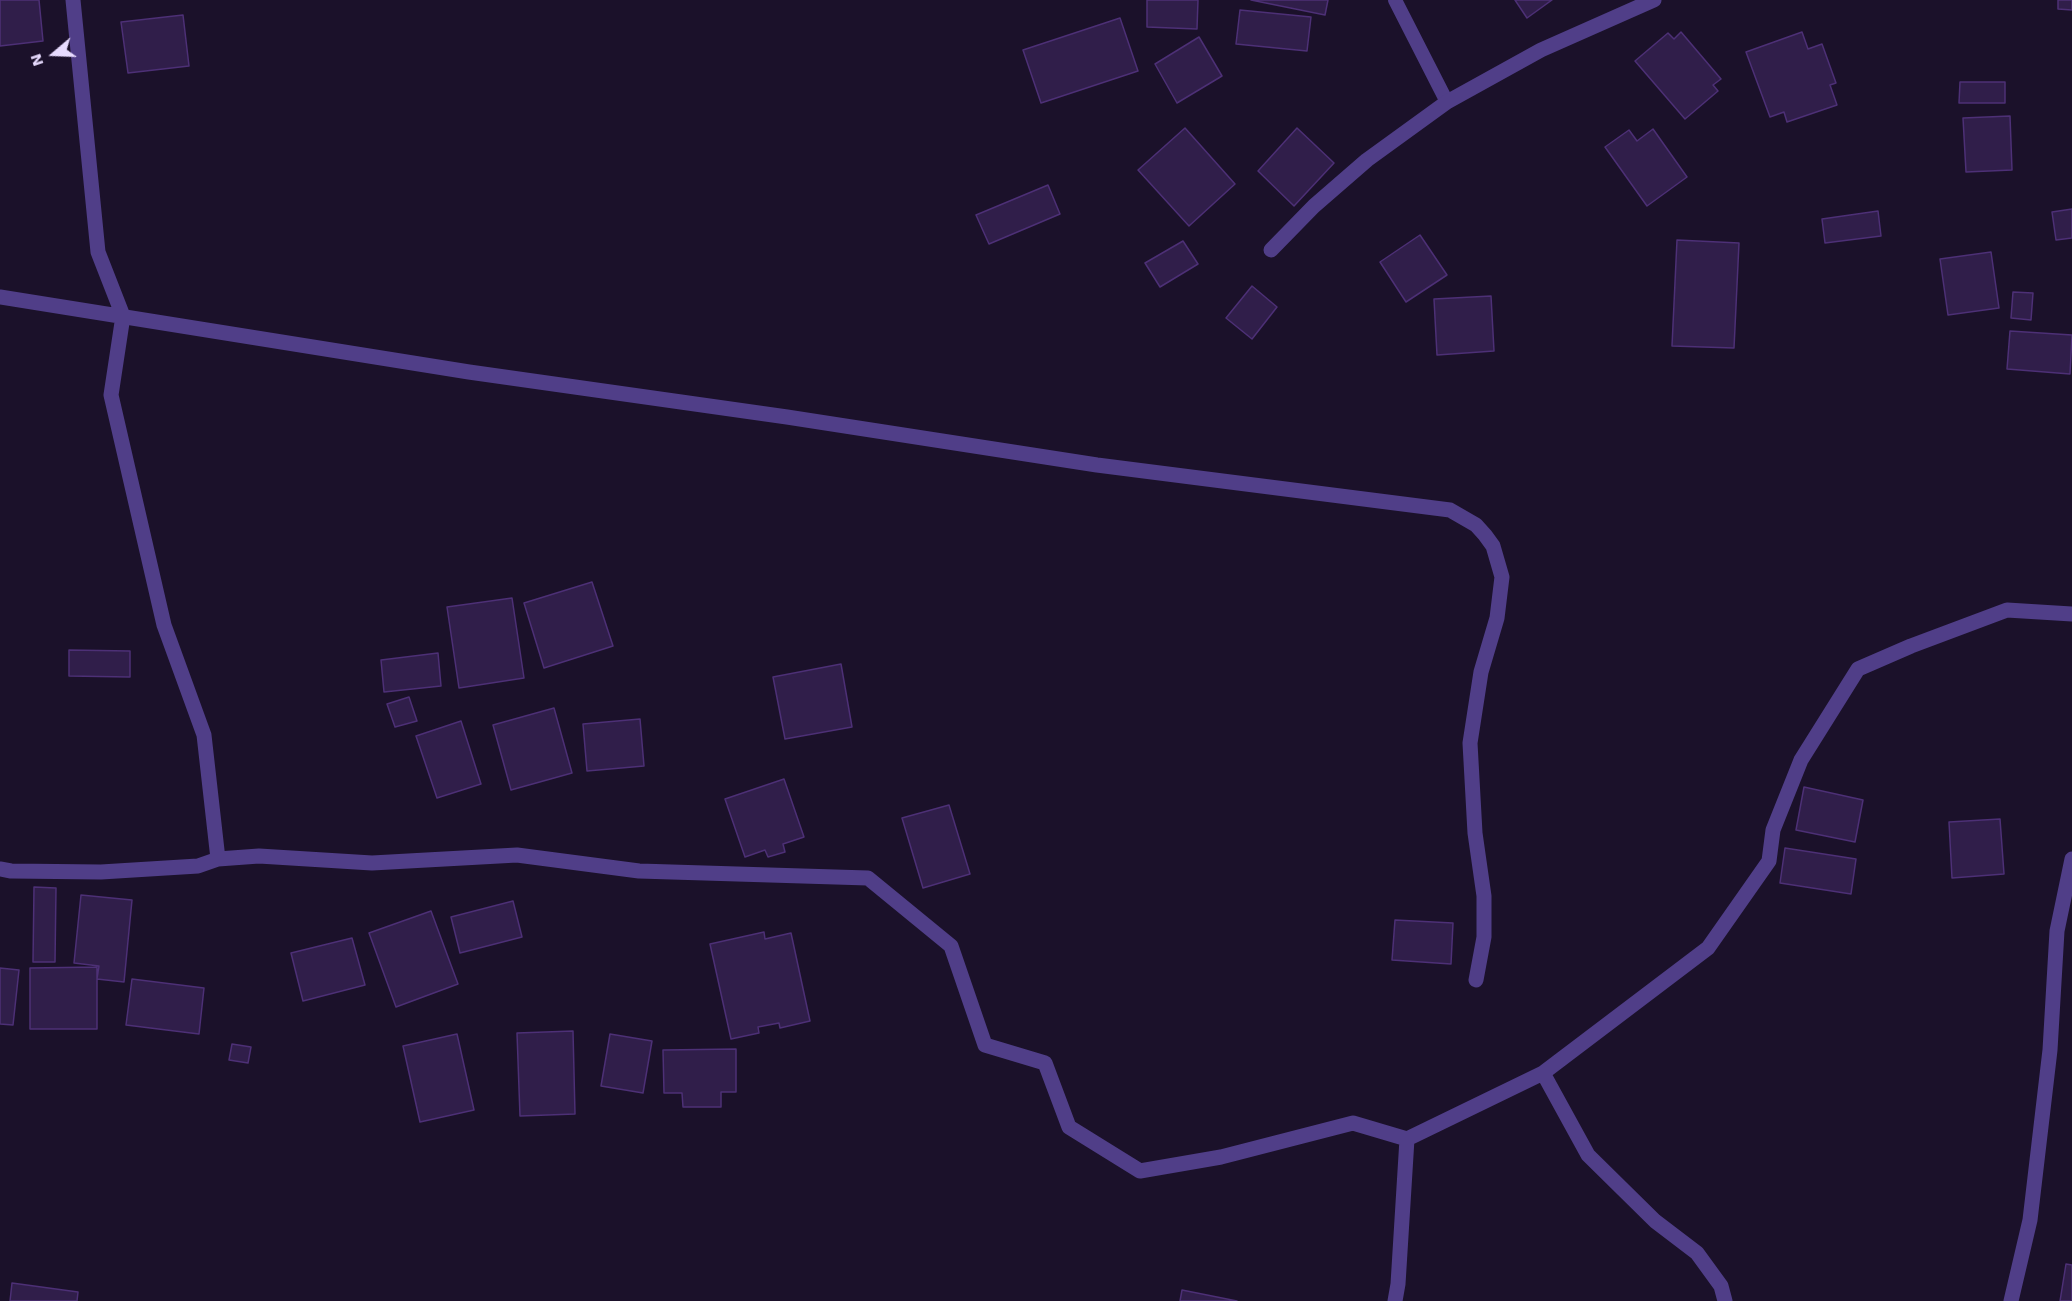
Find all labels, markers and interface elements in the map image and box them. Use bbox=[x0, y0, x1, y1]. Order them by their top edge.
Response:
north arrow bbox=[24, 24, 84, 84]
text: N bbox=[26, 51, 47, 69]

